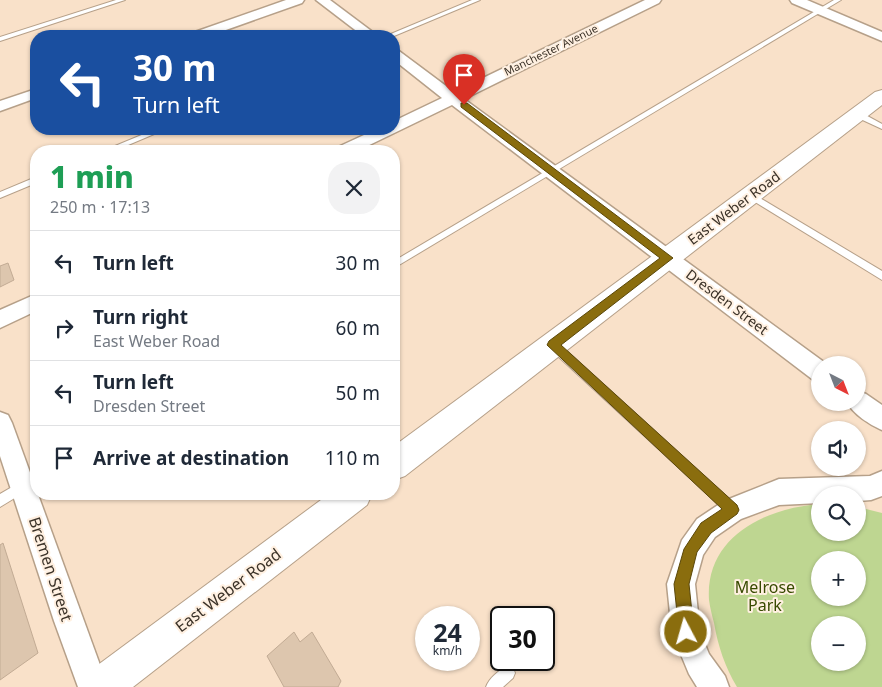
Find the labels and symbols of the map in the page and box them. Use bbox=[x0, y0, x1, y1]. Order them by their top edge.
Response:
street label: Manchester Avenue bbox=[501, 20, 600, 79]
pin bbox=[443, 54, 485, 105]
street label: East Weber Road bbox=[684, 167, 784, 249]
street label: Dresden Street bbox=[682, 264, 772, 339]
north arrow bbox=[811, 356, 866, 411]
street label: Bremen Street bbox=[24, 514, 78, 624]
street label: East Weber Road bbox=[171, 543, 285, 637]
park label: Melrose Park bbox=[735, 576, 795, 616]
position arrow bbox=[659, 605, 711, 657]
speed limit sign: 30 bbox=[490, 606, 555, 671]

